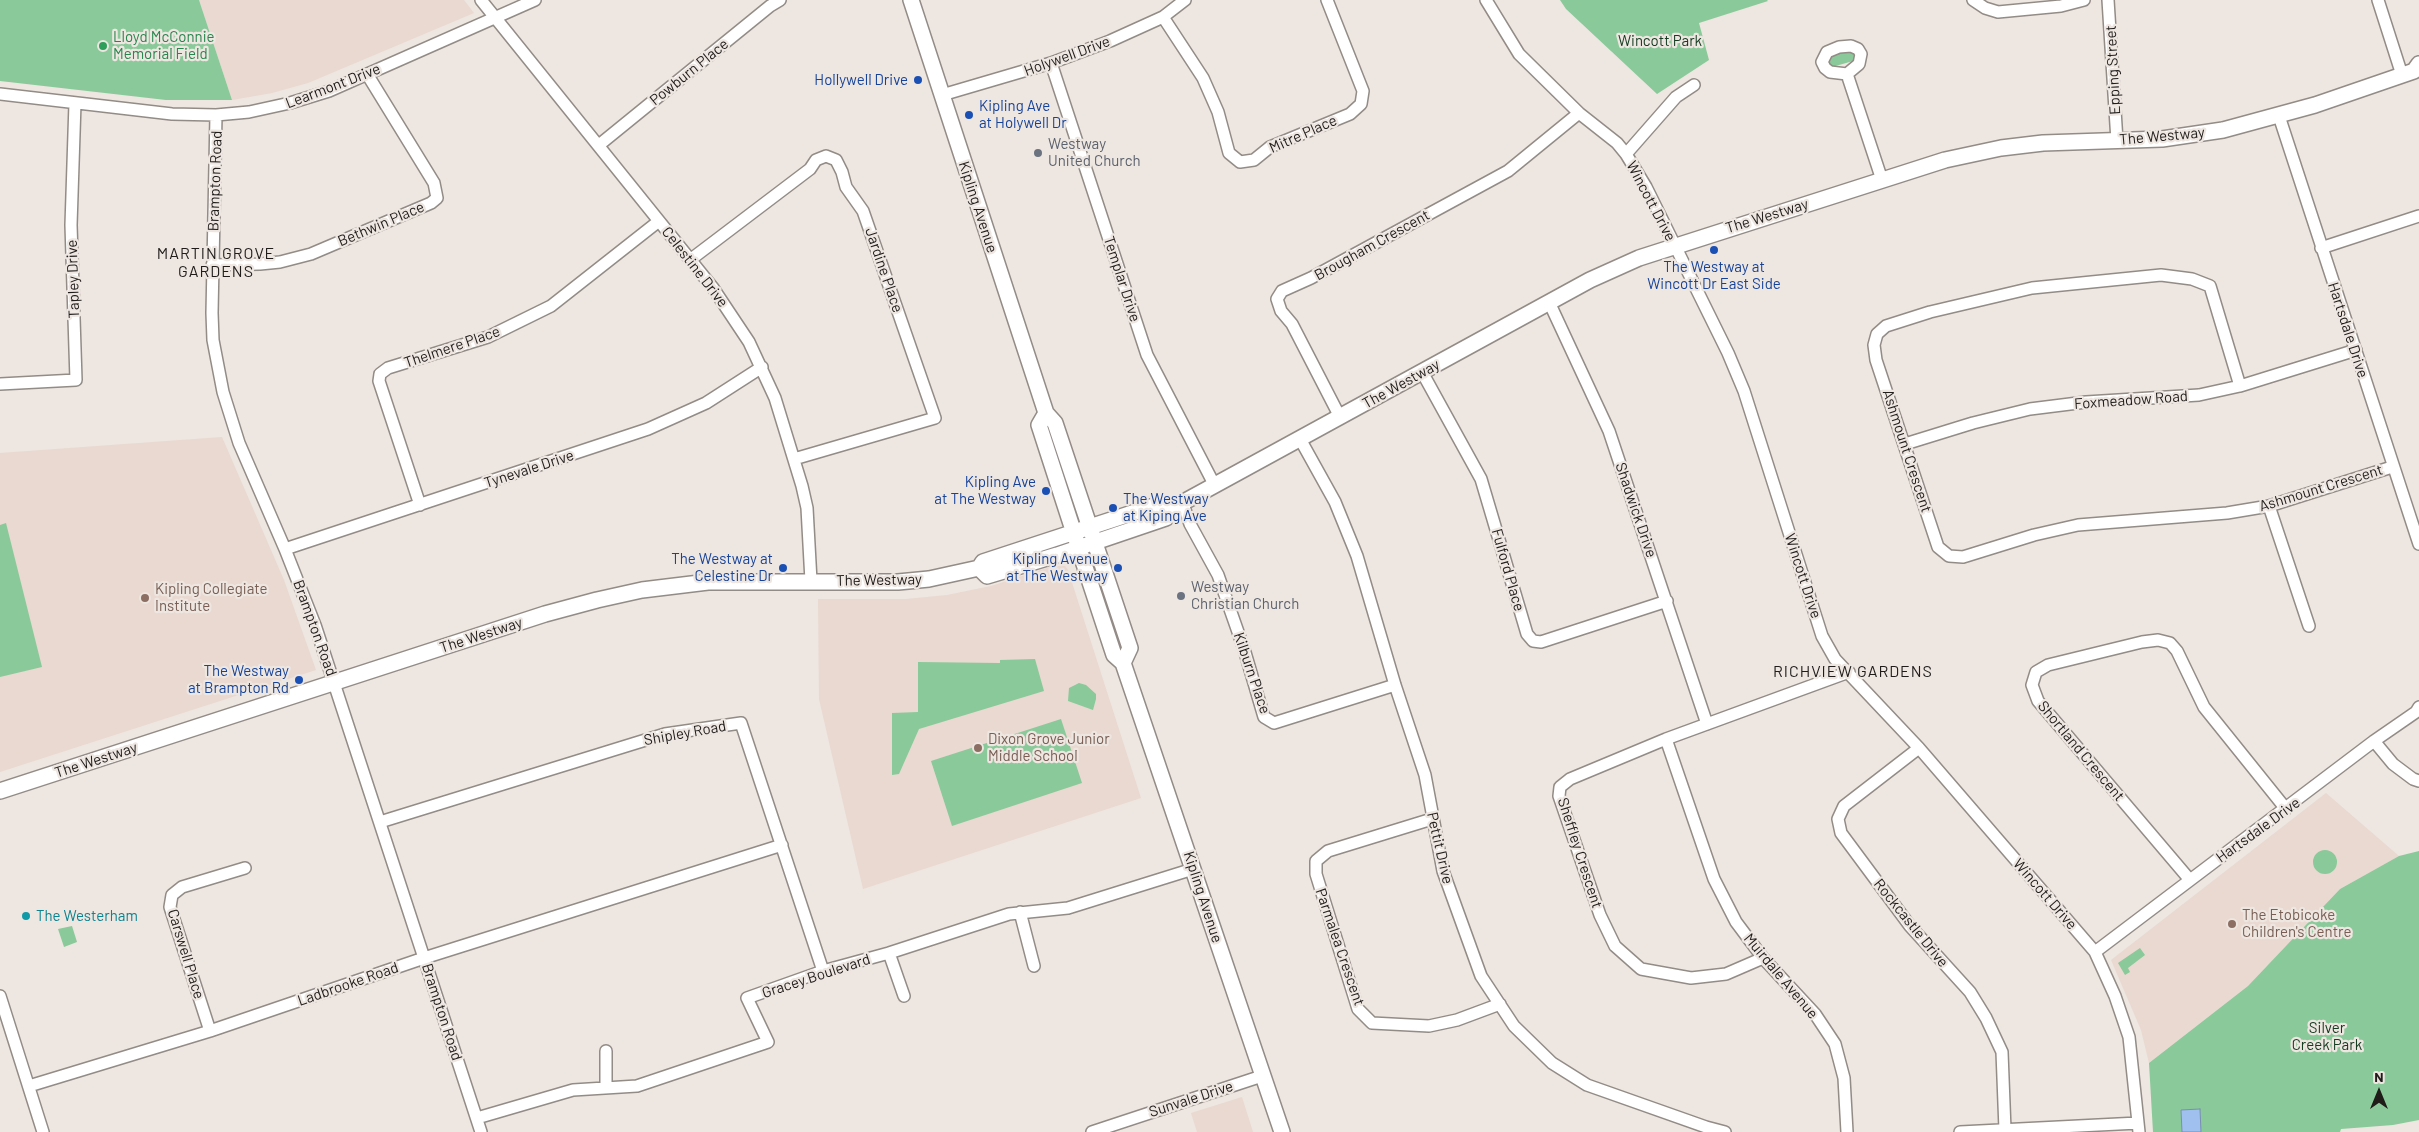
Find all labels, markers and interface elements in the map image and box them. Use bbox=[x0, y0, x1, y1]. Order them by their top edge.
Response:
street label: Epping Street bbox=[2102, 25, 2124, 115]
place label: Lloyd McConnie Memorial Field bbox=[113, 28, 214, 63]
street label: Holywell Drive bbox=[1022, 32, 1112, 80]
park label: Wincott Park bbox=[1618, 32, 1702, 50]
street label: Powburn Place bbox=[646, 35, 732, 109]
marker: Lloyd McConnie Memorial Field bbox=[97, 40, 109, 52]
street label: Learmont Drive bbox=[283, 60, 383, 112]
place label: Hollywell Drive bbox=[814, 71, 908, 89]
marker: Hollywell Drive bbox=[912, 74, 924, 86]
place label: Kipling Ave at Holywell Dr bbox=[979, 97, 1067, 132]
marker: Kipling Ave at Holywell Dr bbox=[963, 109, 975, 121]
street label: Mitre Place bbox=[1266, 111, 1340, 157]
street label: The Westway bbox=[2119, 123, 2205, 149]
street label: Brampton Road bbox=[204, 130, 226, 232]
place label: Westway United Church bbox=[1048, 135, 1141, 170]
marker: Westway United Church bbox=[1032, 147, 1044, 159]
street label: Wincott Drive bbox=[1622, 158, 1680, 244]
street label: Kipling Avenue bbox=[955, 159, 1001, 255]
street label: The Westway bbox=[1723, 195, 1811, 237]
street label: Bethwin Place bbox=[335, 198, 427, 250]
street label: Brougham Crescent bbox=[1311, 206, 1433, 284]
street label: Celestine Drive bbox=[658, 223, 732, 311]
street label: Jardine Place bbox=[861, 225, 907, 315]
street label: Templar Drive bbox=[1100, 234, 1144, 324]
street label: Tapley Drive bbox=[63, 239, 83, 319]
district label: MARTIN GROVE GARDENS bbox=[155, 244, 277, 282]
marker: The Westway at Wincott Dr East Side bbox=[1708, 244, 1720, 256]
place label: The Westway at Wincott Dr East Side bbox=[1647, 258, 1781, 293]
street label: Hartsdale Drive bbox=[2324, 280, 2372, 380]
street label: Thelmere Place bbox=[402, 322, 502, 372]
street label: The Westway bbox=[1359, 355, 1443, 413]
street label: Ashmount Crescent bbox=[1879, 387, 1935, 515]
street label: Foxmeadow Road bbox=[2074, 387, 2188, 413]
street label: Tynevale Drive bbox=[482, 446, 576, 492]
street label: Shadwick Drive bbox=[1611, 460, 1661, 560]
street label: Ashmount Crescent bbox=[2257, 461, 2385, 515]
place label: Kipling Ave at The Westway bbox=[934, 473, 1036, 508]
marker: Kipling Ave at The Westway bbox=[1040, 485, 1052, 497]
place label: The Westway at Kiping Ave bbox=[1123, 490, 1209, 525]
marker: The Westway at Kiping Ave bbox=[1107, 502, 1119, 514]
street label: Fulford Place bbox=[1488, 527, 1528, 613]
street label: Wincott Drive bbox=[1781, 531, 1825, 621]
place label: The Westway at Celestine Dr bbox=[671, 550, 773, 585]
place label: Kipling Avenue at The Westway bbox=[1006, 550, 1108, 585]
marker: The Westway at Celestine Dr bbox=[777, 562, 789, 574]
marker: Kipling Avenue at The Westway bbox=[1112, 562, 1124, 574]
street label: The Westway bbox=[836, 570, 922, 590]
street label: Brampton Road bbox=[289, 578, 341, 678]
place label: Westway Christian Church bbox=[1191, 578, 1299, 613]
place label: Kipling Collegiate Institute bbox=[155, 580, 267, 615]
marker: Westway Christian Church bbox=[1175, 590, 1187, 602]
marker: Kipling Collegiate Institute bbox=[139, 592, 151, 604]
street label: The Westway bbox=[438, 613, 524, 657]
street label: Kilburn Place bbox=[1230, 630, 1274, 716]
place label: The Westway at Brampton Rd bbox=[188, 662, 289, 697]
district label: RICHVIEW GARDENS bbox=[1771, 662, 1935, 682]
marker: The Westway at Brampton Rd bbox=[293, 674, 305, 686]
street label: Shortland Crescent bbox=[2034, 697, 2128, 805]
street label: Shipley Road bbox=[642, 717, 728, 749]
place label: Dixon Grove Junior Middle School bbox=[988, 730, 1110, 765]
street label: The Westway bbox=[53, 738, 139, 782]
marker: Dixon Grove Junior Middle School bbox=[972, 742, 984, 754]
street label: Hartsdale Drive bbox=[2212, 793, 2304, 867]
street label: Sheffley Crescent bbox=[1554, 796, 1606, 910]
street label: Pettit Drive bbox=[1423, 810, 1457, 886]
street label: Kipling Avenue bbox=[1180, 849, 1226, 945]
street label: Wincott Drive bbox=[2009, 855, 2081, 933]
street label: Rockcastle Drive bbox=[1870, 875, 1952, 971]
street label: Parmalea Crescent bbox=[1311, 886, 1369, 1008]
place label: The Etobicoke Children's Centre bbox=[2242, 906, 2351, 941]
place label: The Westerham bbox=[36, 907, 138, 925]
street label: Carswell Place bbox=[164, 907, 208, 1001]
marker: The Westerham bbox=[20, 910, 32, 922]
marker: The Etobicoke Children's Centre bbox=[2226, 918, 2238, 930]
street label: Muirdale Avenue bbox=[1740, 930, 1822, 1022]
street label: Gracey Boulevard bbox=[760, 950, 872, 1002]
street label: Ladbrooke Road bbox=[295, 958, 401, 1010]
street label: Brampton Road bbox=[418, 961, 466, 1063]
park label: Silver Creek Park bbox=[2292, 1019, 2362, 1054]
north arrow bbox=[2354, 1067, 2404, 1117]
text: N bbox=[2374, 1068, 2384, 1085]
street label: Sunvale Drive bbox=[1147, 1077, 1235, 1121]

